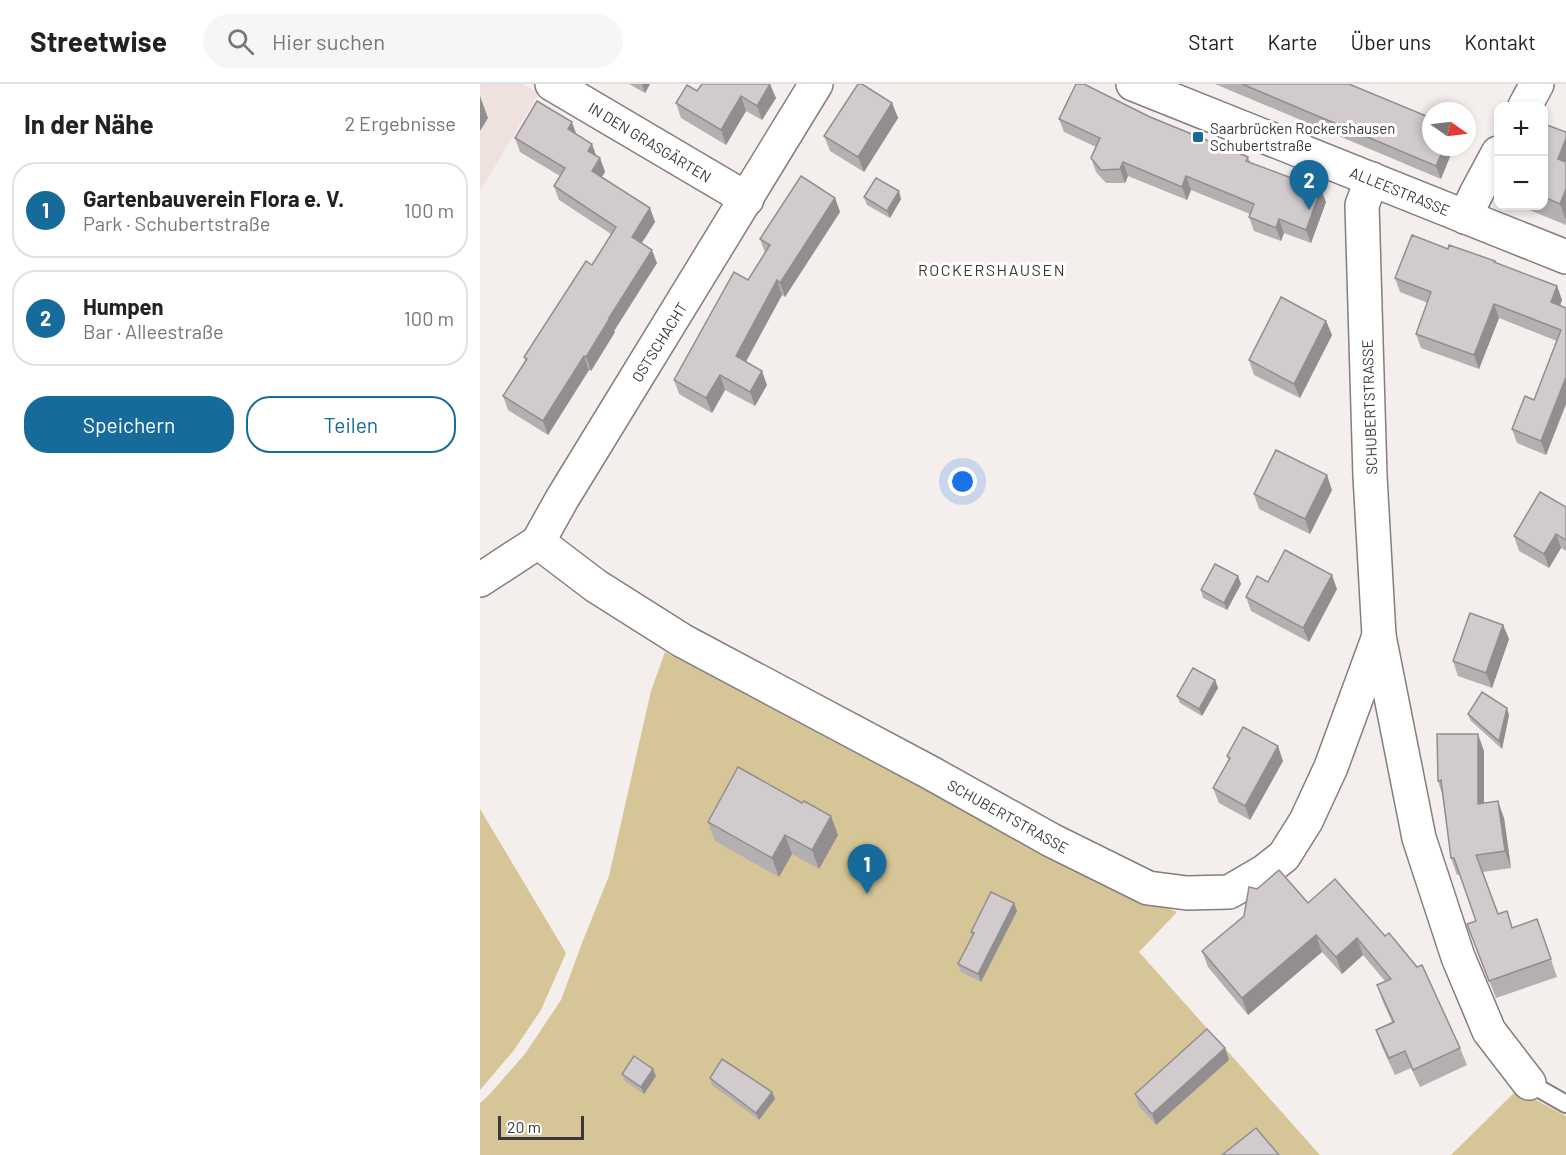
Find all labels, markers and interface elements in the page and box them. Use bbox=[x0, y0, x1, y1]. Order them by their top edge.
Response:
search box bbox=[203, 14, 623, 68]
text: Streetwise bbox=[30, 24, 167, 58]
icon: search bbox=[224, 25, 257, 58]
text: Hier suchen bbox=[272, 28, 385, 54]
text: Start bbox=[1188, 29, 1235, 54]
text: Karte bbox=[1268, 29, 1318, 54]
text: Über uns bbox=[1351, 29, 1431, 54]
text: Kontakt bbox=[1464, 29, 1536, 54]
street label: IN DEN GRASGÄRTEN bbox=[585, 98, 715, 186]
north arrow bbox=[1422, 102, 1476, 156]
map controls bbox=[1494, 102, 1548, 210]
button: + bbox=[1494, 102, 1548, 156]
text: In der Nähe bbox=[24, 108, 154, 139]
text: 2 Ergebnisse bbox=[344, 111, 456, 135]
place label: Saarbrücken Rockershausen Schubertstraße bbox=[1210, 119, 1395, 154]
marker: Saarbrücken Rockershausen Schubertstraße bbox=[1191, 130, 1205, 144]
button: − bbox=[1494, 156, 1548, 210]
pin: 2 bbox=[1290, 160, 1328, 210]
street label: ALLEESTRASSE bbox=[1347, 163, 1453, 219]
text: Gartenbauverein Flora e. V. bbox=[83, 185, 344, 211]
text: 1 bbox=[42, 198, 49, 222]
text: 100 m bbox=[404, 198, 454, 222]
text: Park · Schubertstraße bbox=[83, 211, 271, 235]
district label: ROCKERSHAUSEN bbox=[918, 260, 1066, 279]
text: Humpen bbox=[83, 293, 164, 319]
street label: OSTSCHACHT bbox=[627, 299, 691, 385]
text: 2 bbox=[40, 306, 51, 330]
text: 100 m bbox=[404, 306, 454, 330]
text: Bar · Alleestraße bbox=[83, 319, 224, 343]
street label: SCHUBERTSTRASSE bbox=[1358, 339, 1380, 475]
button: Speichern bbox=[24, 396, 234, 453]
button: Teilen bbox=[246, 396, 456, 453]
your location bbox=[948, 467, 977, 496]
street label: SCHUBERTSTRASSE bbox=[944, 775, 1072, 857]
pin: 1 bbox=[848, 844, 886, 894]
scale bar bbox=[498, 1113, 584, 1140]
text: 20 m bbox=[507, 1117, 541, 1136]

